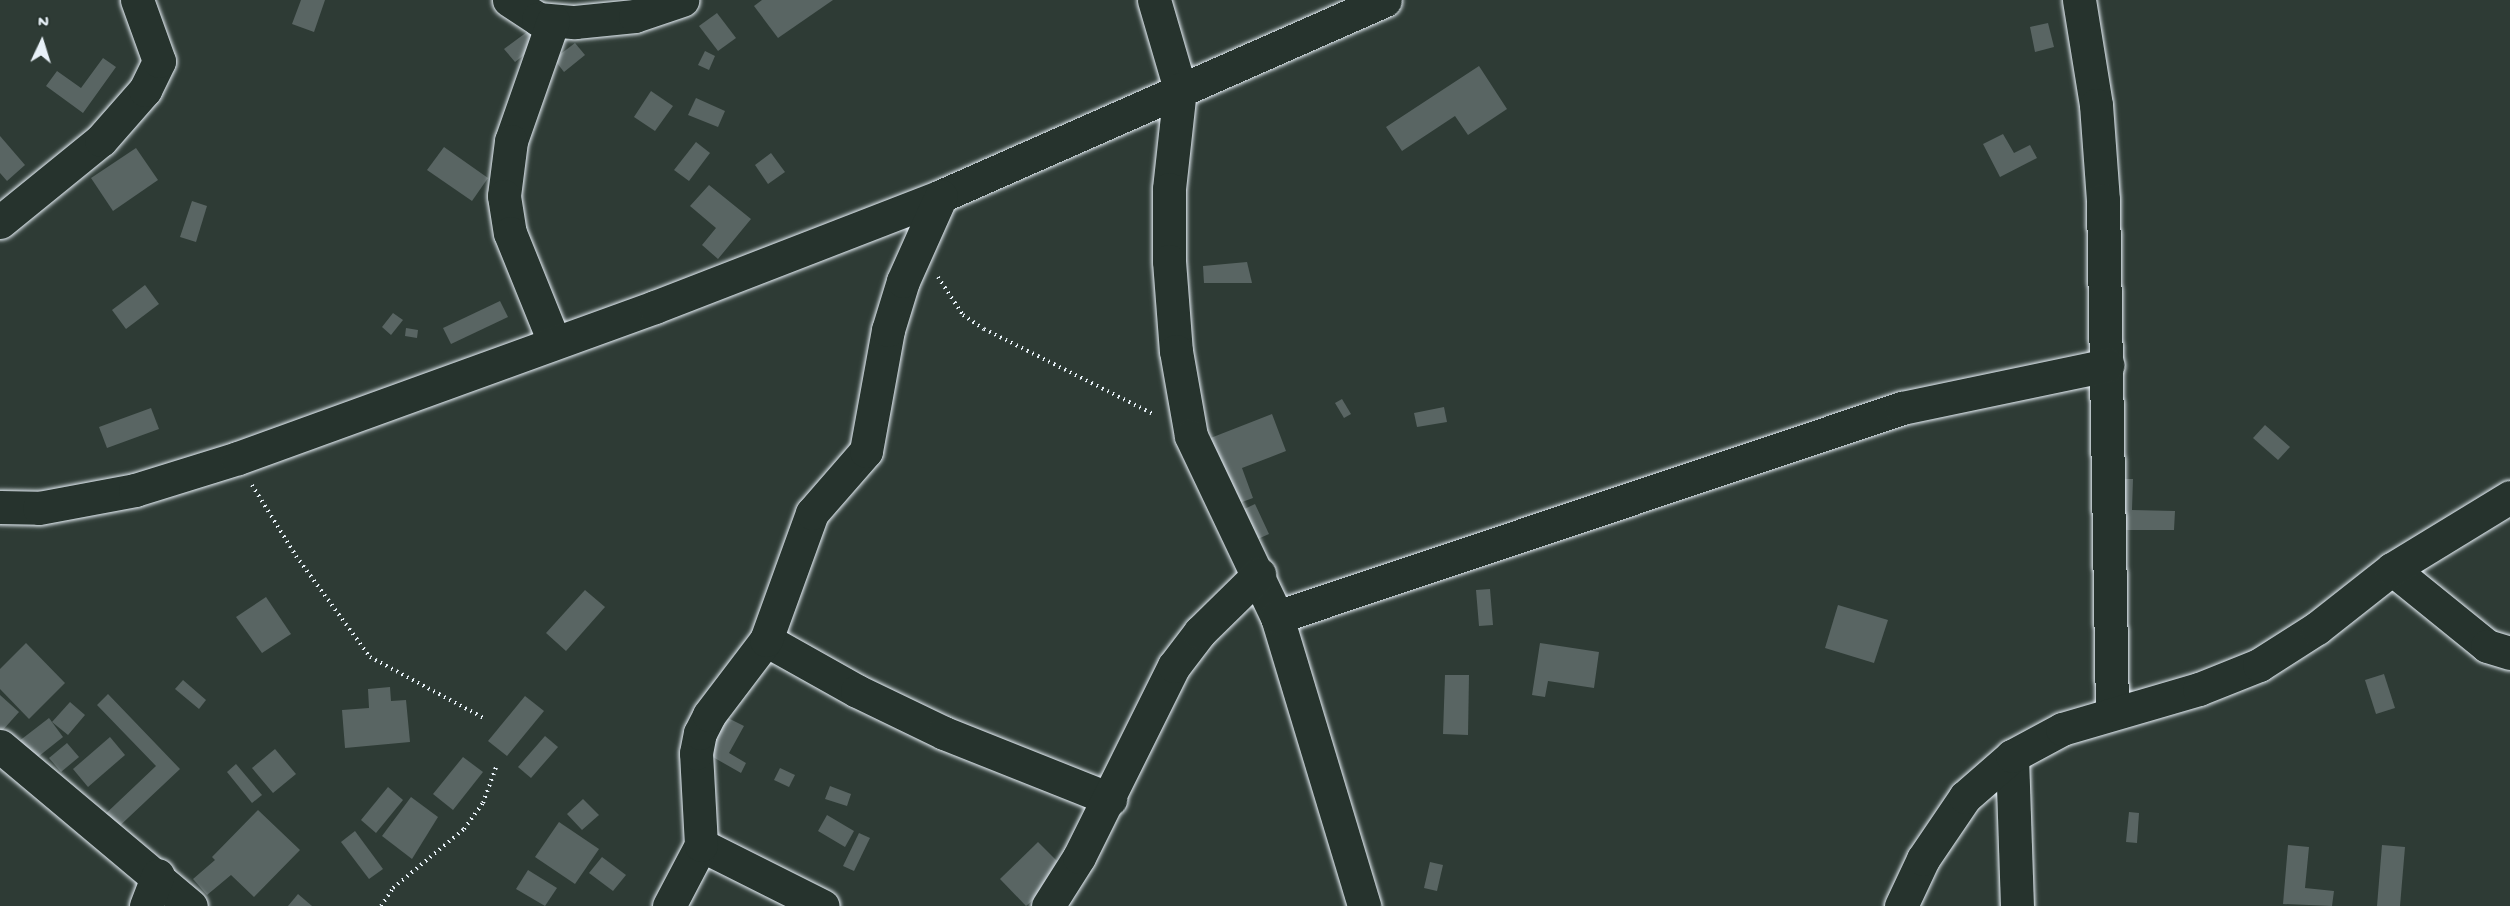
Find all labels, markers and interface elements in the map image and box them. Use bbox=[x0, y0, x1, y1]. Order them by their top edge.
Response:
north arrow bbox=[12, 12, 72, 72]
text: N bbox=[37, 14, 49, 33]

